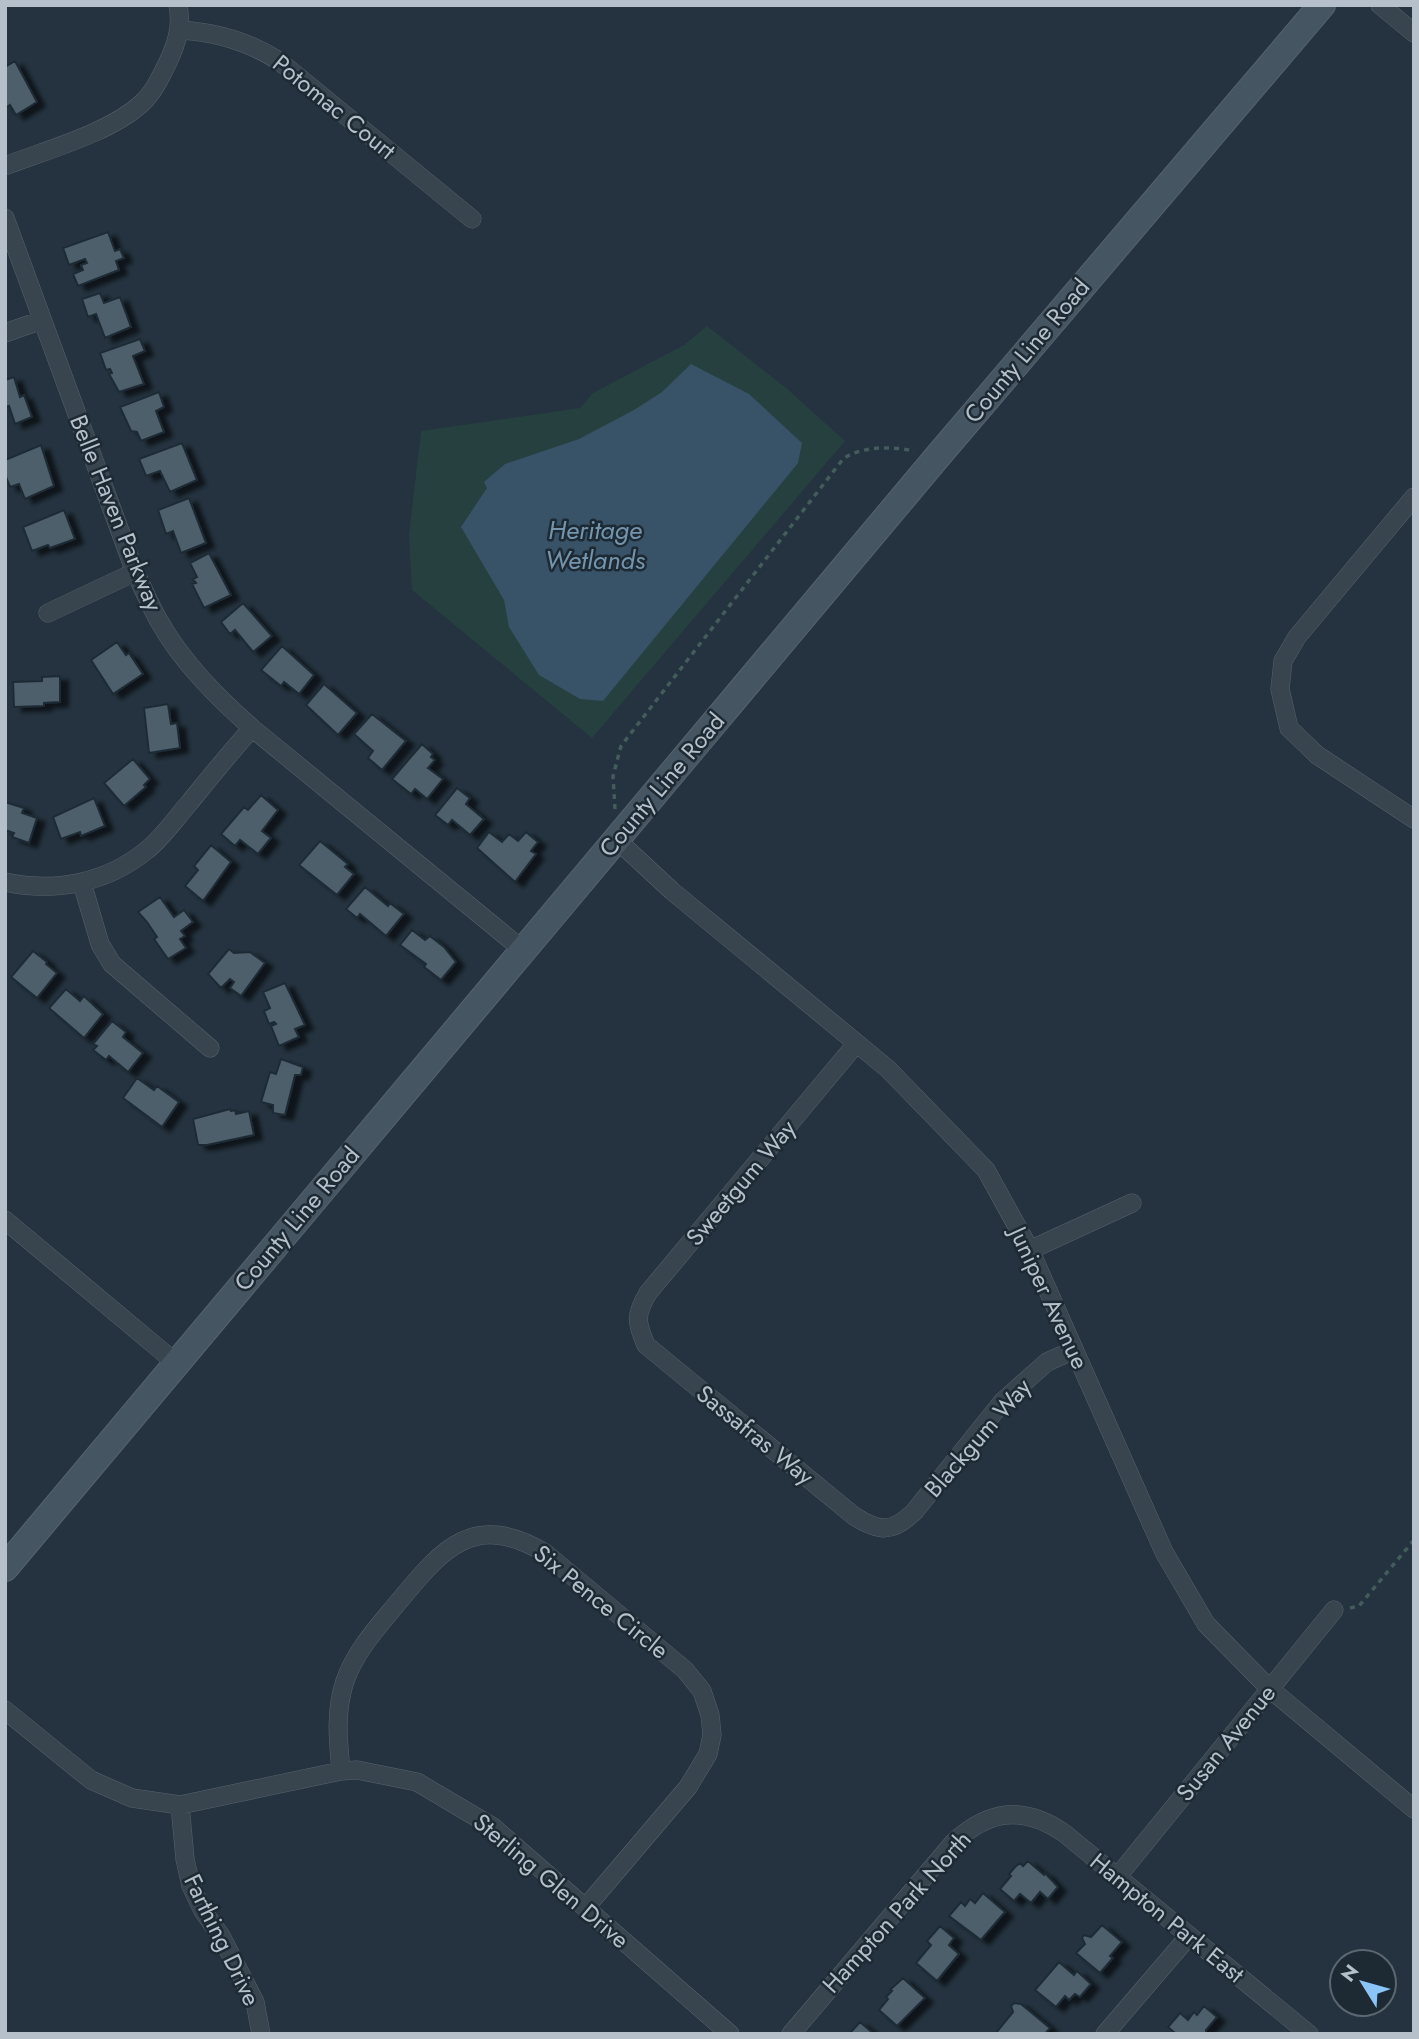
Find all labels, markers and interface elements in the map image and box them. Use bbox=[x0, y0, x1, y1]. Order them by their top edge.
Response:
street label: Potomac Court bbox=[265, 46, 404, 167]
street label: County Line Road bbox=[956, 271, 1098, 431]
street label: Belle Haven Parkway bbox=[61, 409, 172, 617]
water label: Heritage Wetlands bbox=[545, 511, 646, 579]
street label: County Line Road bbox=[591, 705, 733, 865]
street label: Sweetgum Way bbox=[677, 1112, 804, 1253]
street label: County Line Road bbox=[226, 1139, 368, 1299]
street label: Juniper Avenue bbox=[1000, 1218, 1098, 1375]
street label: Blackgum Way bbox=[916, 1370, 1040, 1505]
street label: Sassafras Way bbox=[689, 1376, 822, 1493]
street label: Six Pence Circle bbox=[526, 1536, 676, 1667]
street label: Susan Avenue bbox=[1167, 1677, 1284, 1809]
street label: Sterling Glen Drive bbox=[466, 1805, 637, 1956]
street label: Hampton Park North bbox=[814, 1823, 979, 2001]
street label: Hampton Park East bbox=[1083, 1844, 1252, 1991]
street label: Farthing Drive bbox=[175, 1868, 269, 2011]
north arrow bbox=[1328, 1948, 1398, 2018]
text: N bbox=[1334, 1959, 1365, 1987]

